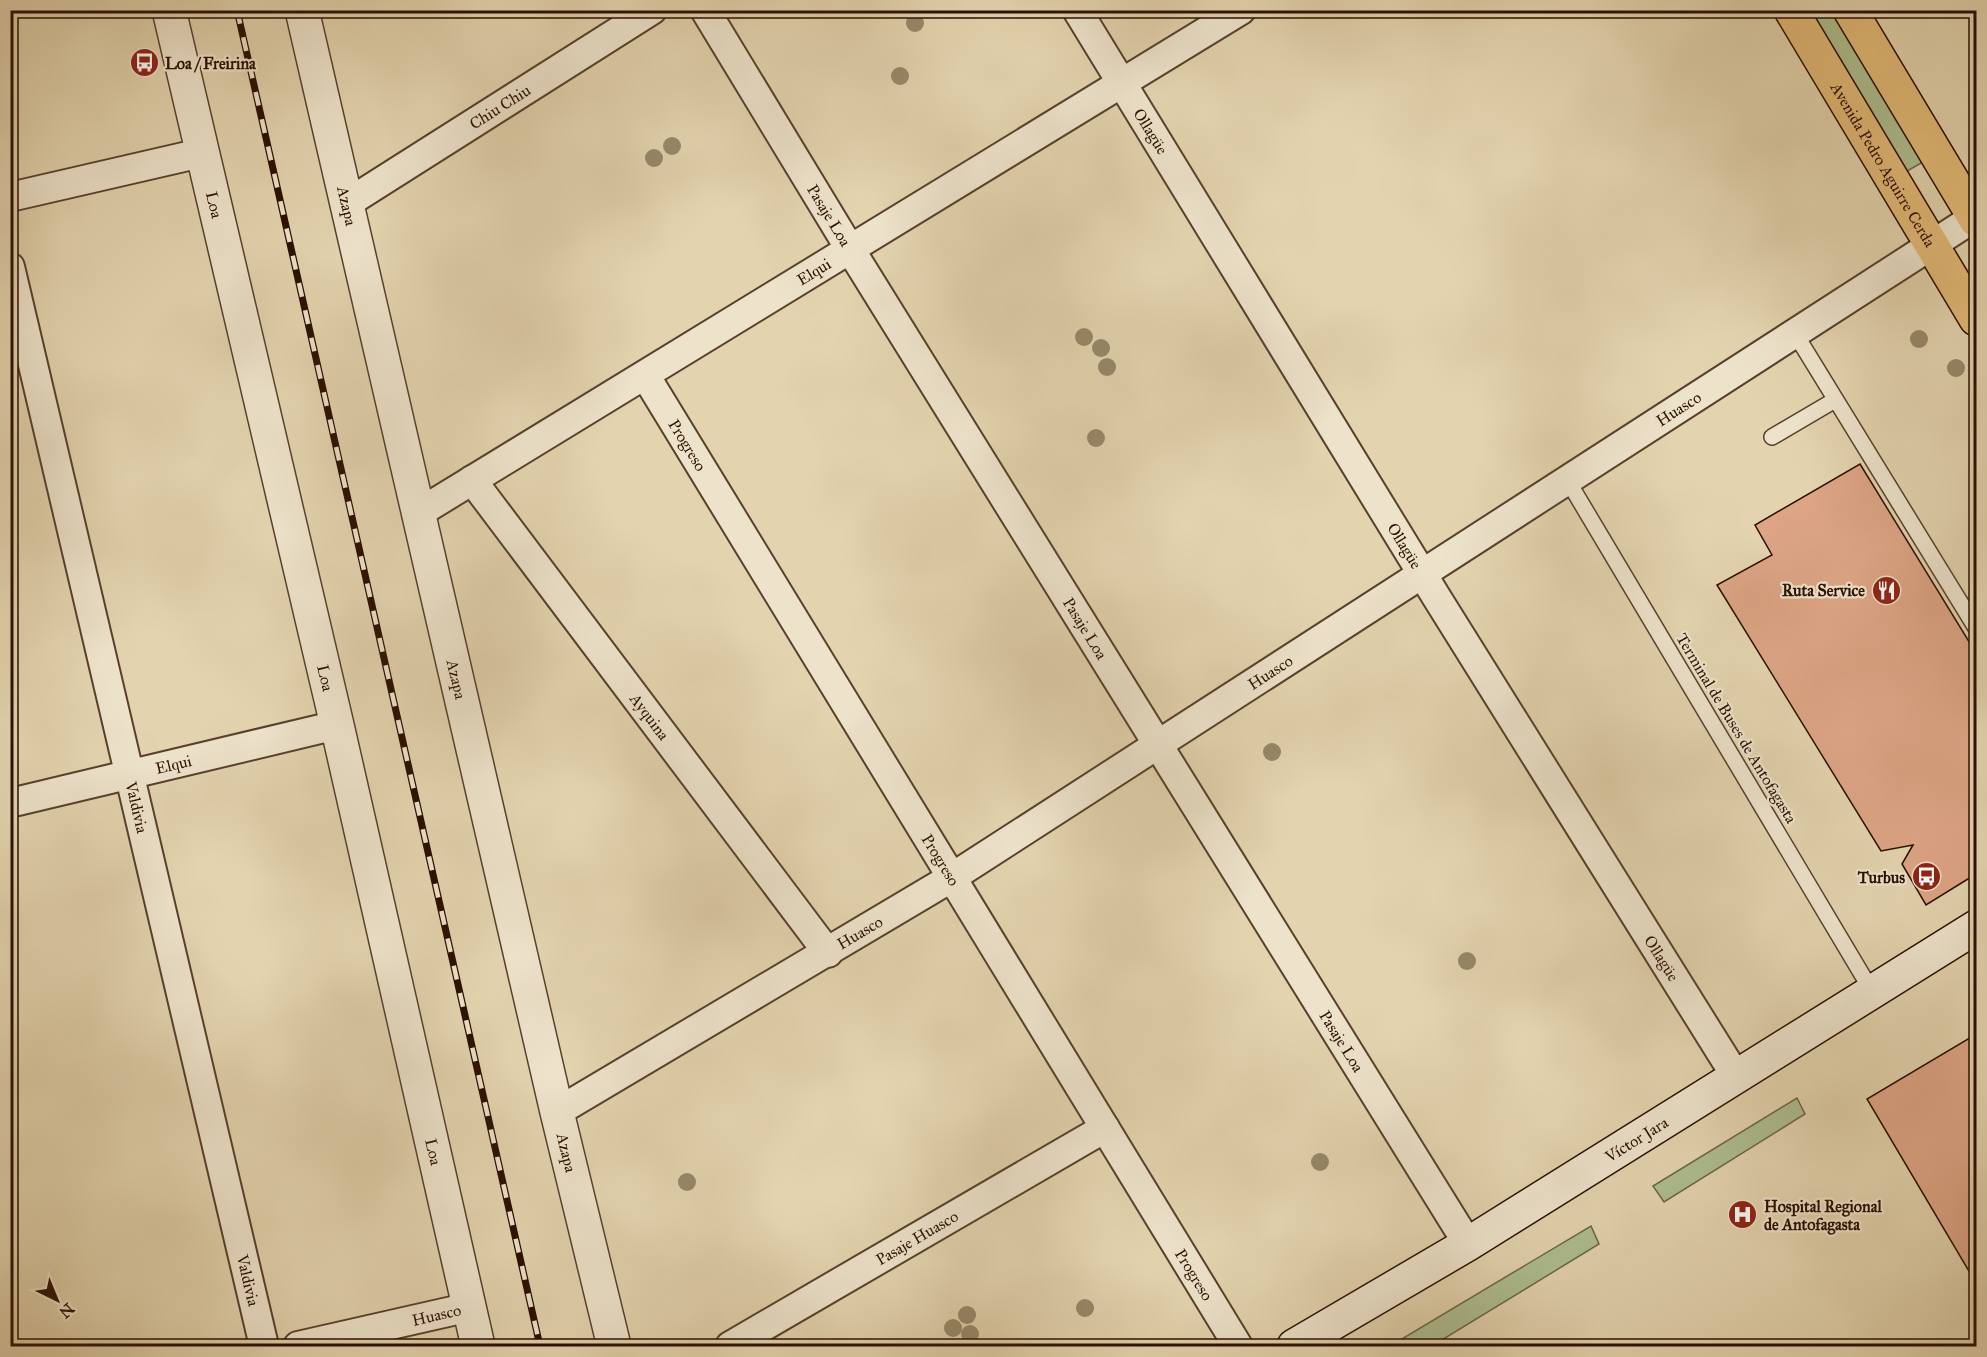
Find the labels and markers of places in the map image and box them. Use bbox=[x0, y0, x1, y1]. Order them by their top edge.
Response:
bus stop icon: Loa / Freirina bbox=[128, 47, 160, 79]
place label: Loa / Freirina bbox=[165, 54, 257, 73]
restaurant icon: Ruta Service bbox=[1870, 574, 1902, 606]
place label: Ruta Service bbox=[1782, 581, 1865, 600]
bus stop icon: Turbus bbox=[1910, 861, 1942, 893]
place label: Turbus bbox=[1857, 868, 1905, 887]
place label: Hospital Regional de Antofagasta bbox=[1764, 1197, 1882, 1235]
hospital icon: Hospital Regional de Antofagasta bbox=[1727, 1199, 1759, 1231]

